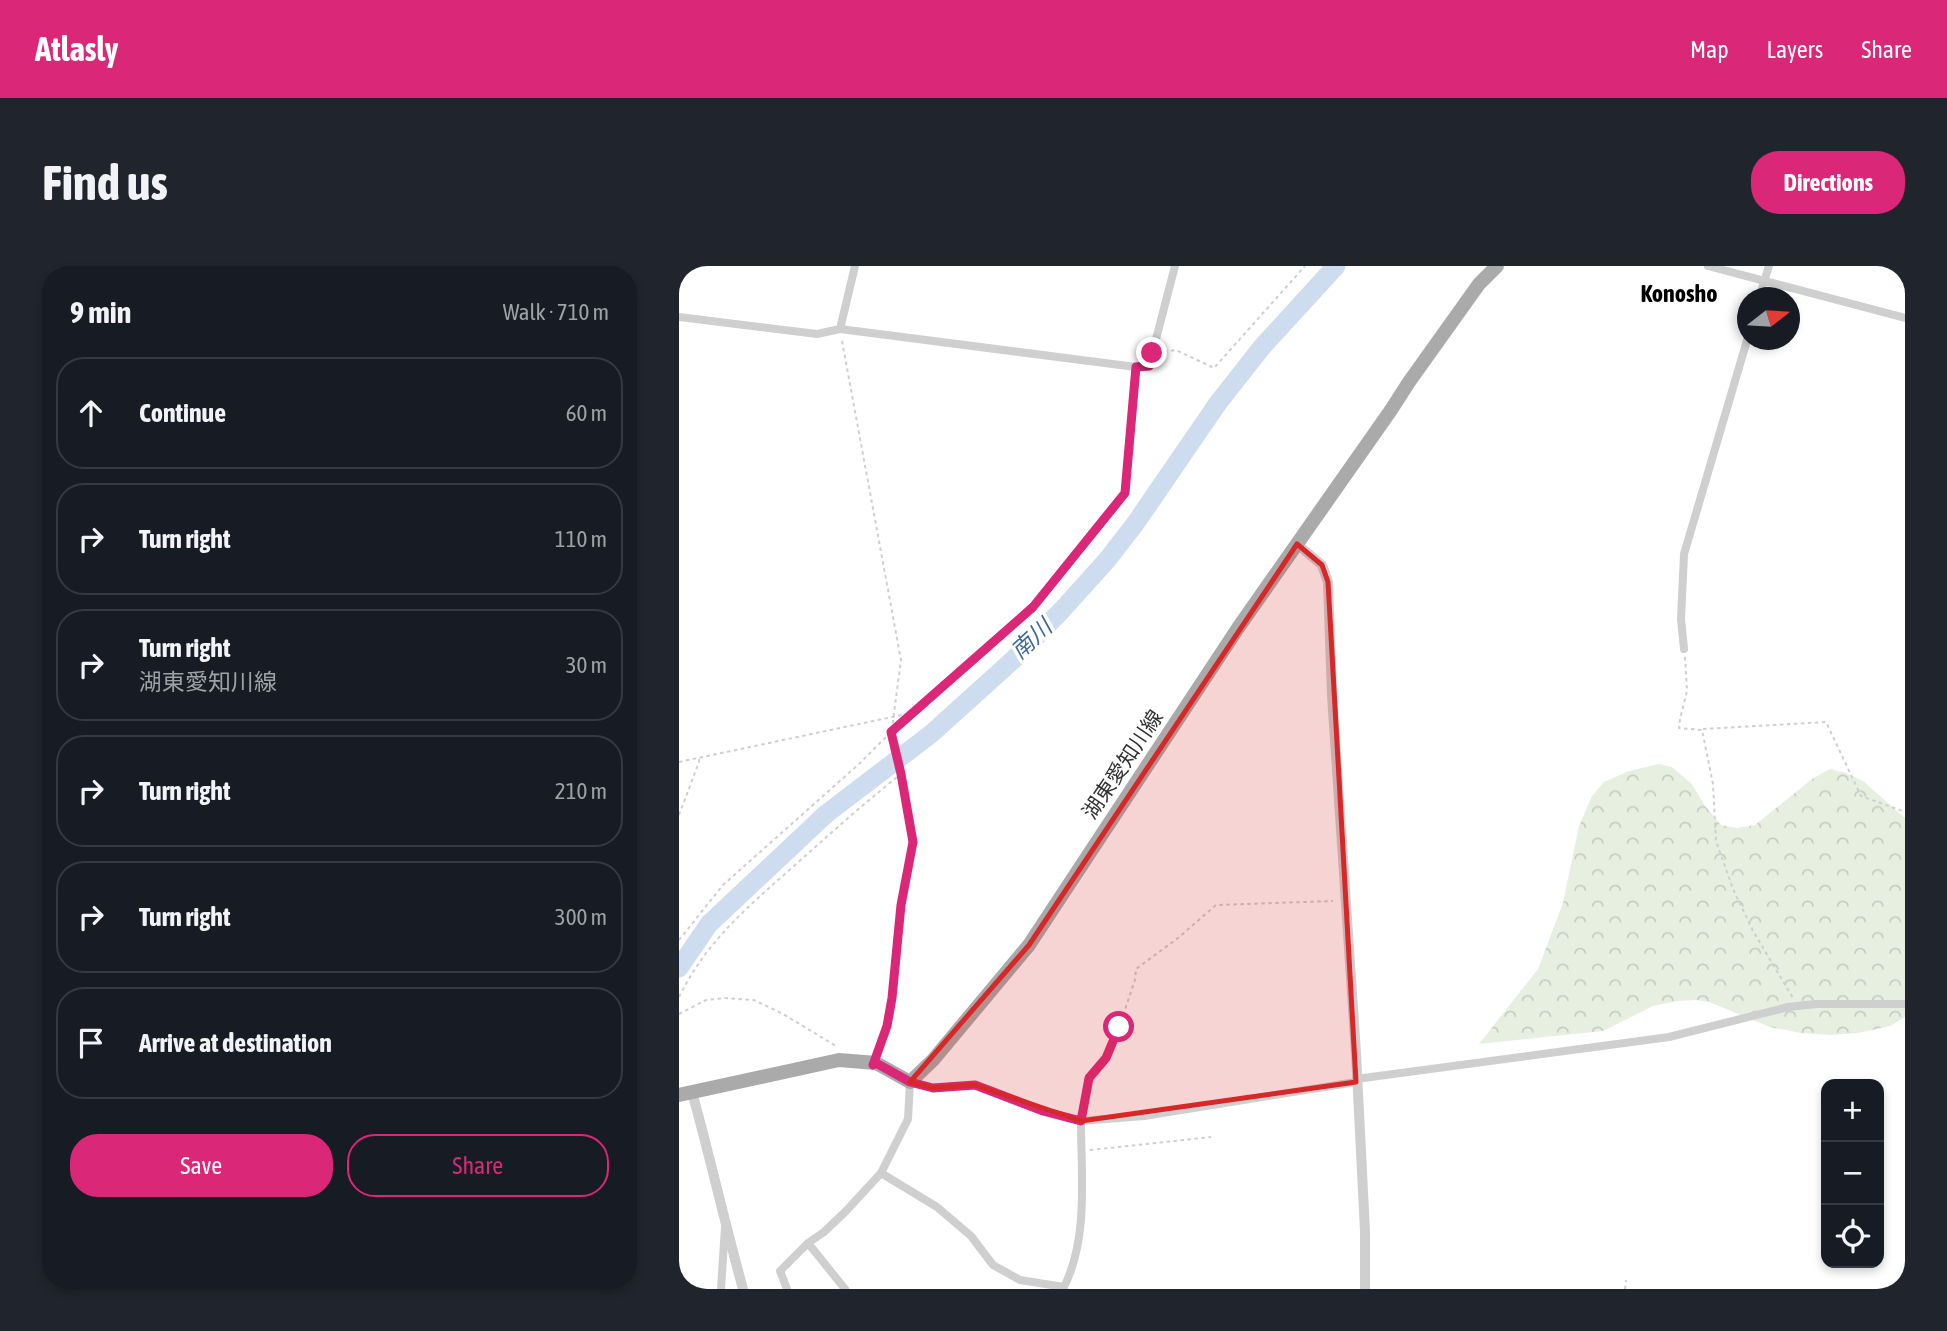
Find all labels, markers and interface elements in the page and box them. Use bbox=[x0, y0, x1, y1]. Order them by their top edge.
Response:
text: Atlasly bbox=[35, 30, 118, 68]
text: Map bbox=[1690, 36, 1729, 63]
text: Layers bbox=[1767, 36, 1823, 63]
text: Share bbox=[1861, 36, 1912, 63]
button: Directions bbox=[1751, 151, 1905, 214]
text: Find us bbox=[42, 154, 168, 210]
district label: Konosho bbox=[1641, 280, 1717, 307]
north arrow bbox=[1737, 287, 1800, 350]
text: 9 min bbox=[70, 295, 131, 329]
text: Walk · 710 m bbox=[503, 299, 609, 325]
route end bbox=[1136, 337, 1167, 368]
icon: ahead bbox=[72, 394, 110, 432]
text: Continue bbox=[139, 398, 226, 428]
text: 60 m bbox=[566, 400, 607, 426]
icon: right bbox=[72, 520, 110, 558]
text: Turn right bbox=[139, 524, 230, 554]
text: 110 m bbox=[555, 526, 607, 552]
water label: 南川 bbox=[1005, 612, 1059, 664]
text: Turn right bbox=[139, 633, 230, 663]
icon: right bbox=[72, 646, 110, 684]
text: 30 m bbox=[566, 652, 607, 678]
text: 湖東愛知川線 bbox=[139, 669, 277, 695]
street label: 湖東愛知川線 bbox=[1077, 705, 1167, 823]
icon: right bbox=[72, 772, 110, 810]
text: Turn right bbox=[139, 776, 230, 806]
text: 210 m bbox=[555, 778, 607, 804]
icon: right bbox=[72, 898, 110, 936]
text: Turn right bbox=[139, 902, 230, 932]
text: 300 m bbox=[555, 904, 607, 930]
route start bbox=[1103, 1011, 1134, 1042]
icon: arrive bbox=[72, 1024, 110, 1062]
text: Arrive at destination bbox=[139, 1028, 332, 1058]
map controls bbox=[1821, 1079, 1884, 1268]
button: + bbox=[1821, 1079, 1884, 1142]
button: Save bbox=[70, 1134, 333, 1197]
button: Share bbox=[347, 1134, 609, 1197]
button: − bbox=[1821, 1142, 1884, 1205]
button: locate bbox=[1821, 1205, 1884, 1268]

